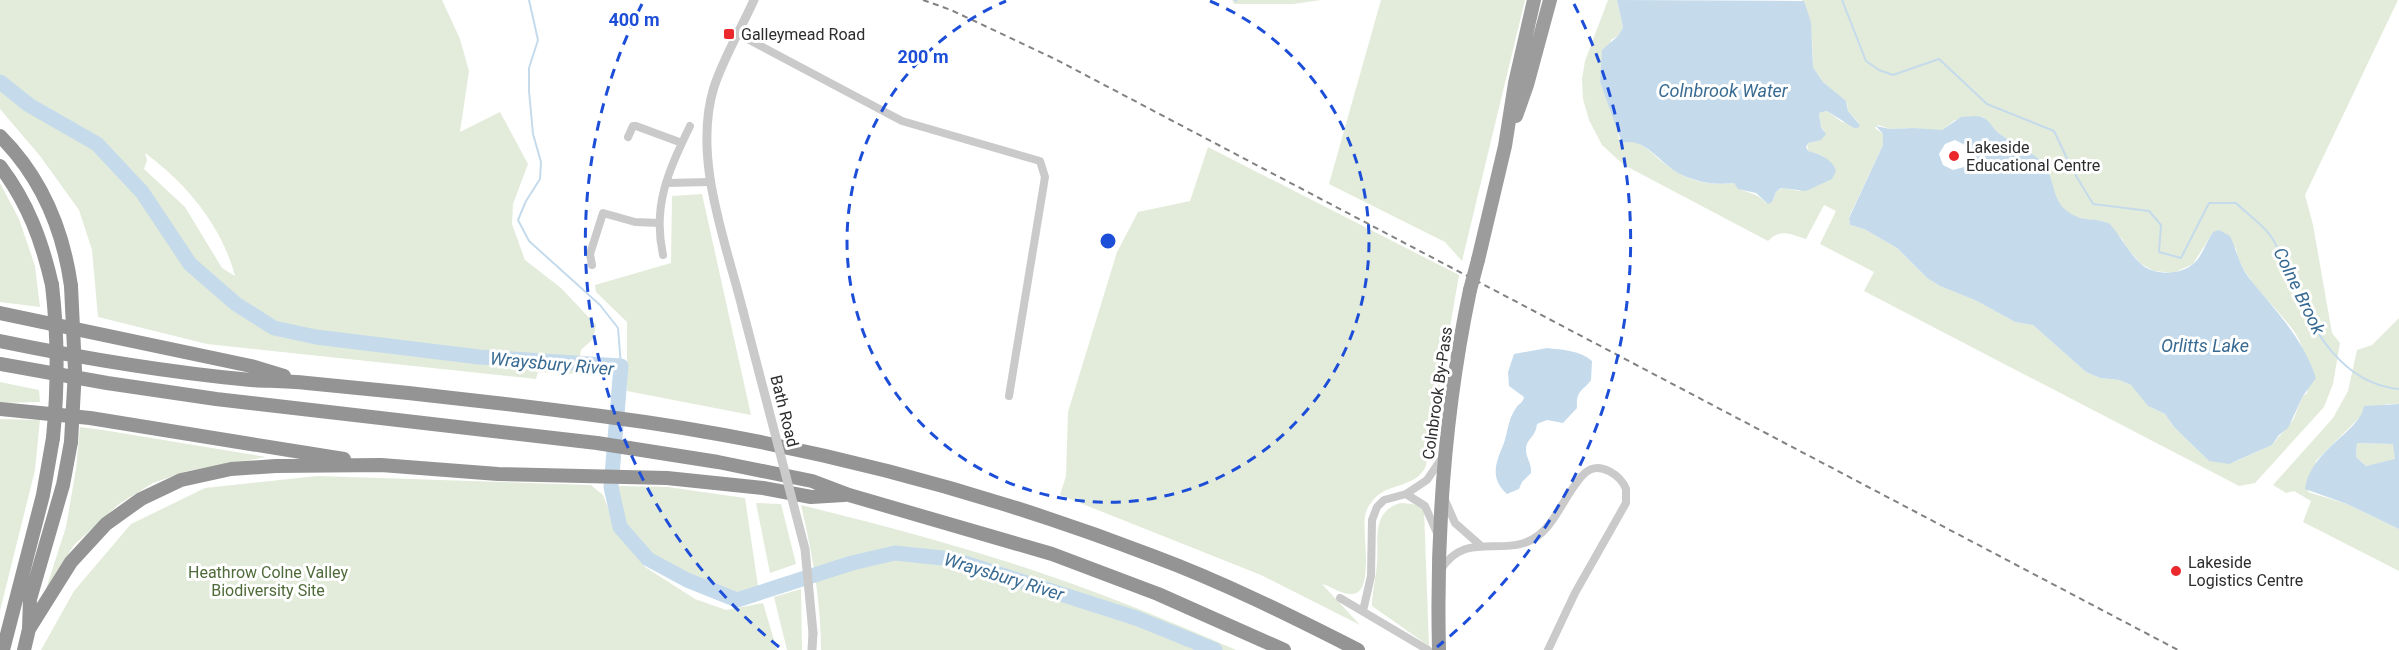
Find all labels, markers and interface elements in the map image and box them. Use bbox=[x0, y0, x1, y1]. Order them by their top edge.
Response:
text: 400 m bbox=[608, 9, 660, 30]
place label: Galleymead Road bbox=[741, 25, 865, 44]
marker: Galleymead Road bbox=[722, 27, 736, 41]
text: 200 m bbox=[897, 46, 949, 67]
water label: Colnbrook Water bbox=[1658, 80, 1789, 101]
place label: Lakeside Educational Centre bbox=[1966, 138, 2100, 175]
marker: Lakeside Educational Centre bbox=[1947, 149, 1961, 163]
centre of rings bbox=[1098, 231, 1118, 251]
water label: Colne Brook bbox=[2269, 244, 2330, 339]
street label: Colnbrook By-Pass bbox=[1419, 325, 1456, 461]
water label: Orlitts Lake bbox=[2161, 335, 2249, 356]
water label: Wraysbury River bbox=[489, 348, 616, 379]
street label: Bath Road bbox=[766, 373, 803, 449]
water label: Wraysbury River bbox=[942, 548, 1068, 605]
place label: Lakeside Logistics Centre bbox=[2188, 553, 2303, 590]
park label: Heathrow Colne Valley Biodiversity Site bbox=[188, 563, 348, 600]
marker: Lakeside Logistics Centre bbox=[2169, 564, 2183, 578]

